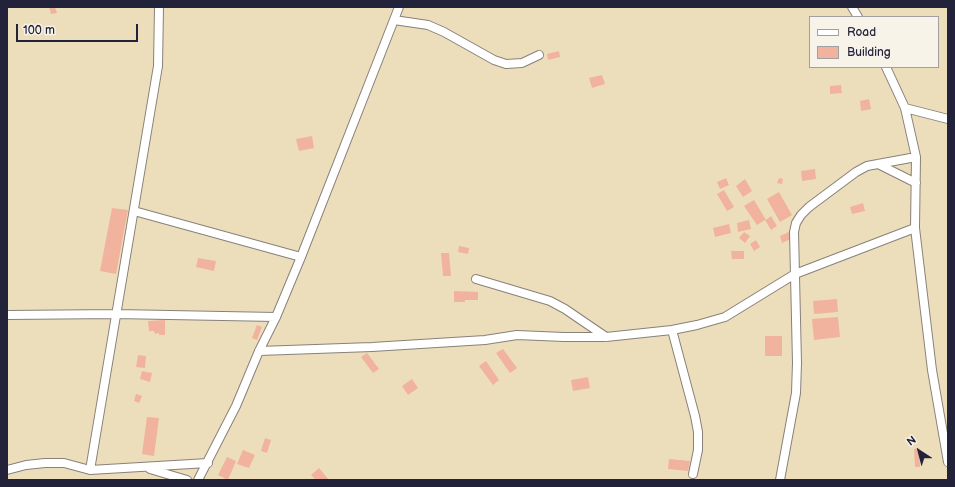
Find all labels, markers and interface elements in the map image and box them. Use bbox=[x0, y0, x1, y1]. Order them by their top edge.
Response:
scale bar bbox=[18, 16, 140, 42]
legend bbox=[809, 16, 939, 68]
text: 100 m bbox=[23, 23, 55, 38]
text: Road bbox=[847, 25, 876, 40]
text: Building bbox=[847, 45, 891, 60]
north arrow bbox=[899, 431, 939, 471]
text: N bbox=[904, 433, 919, 449]

